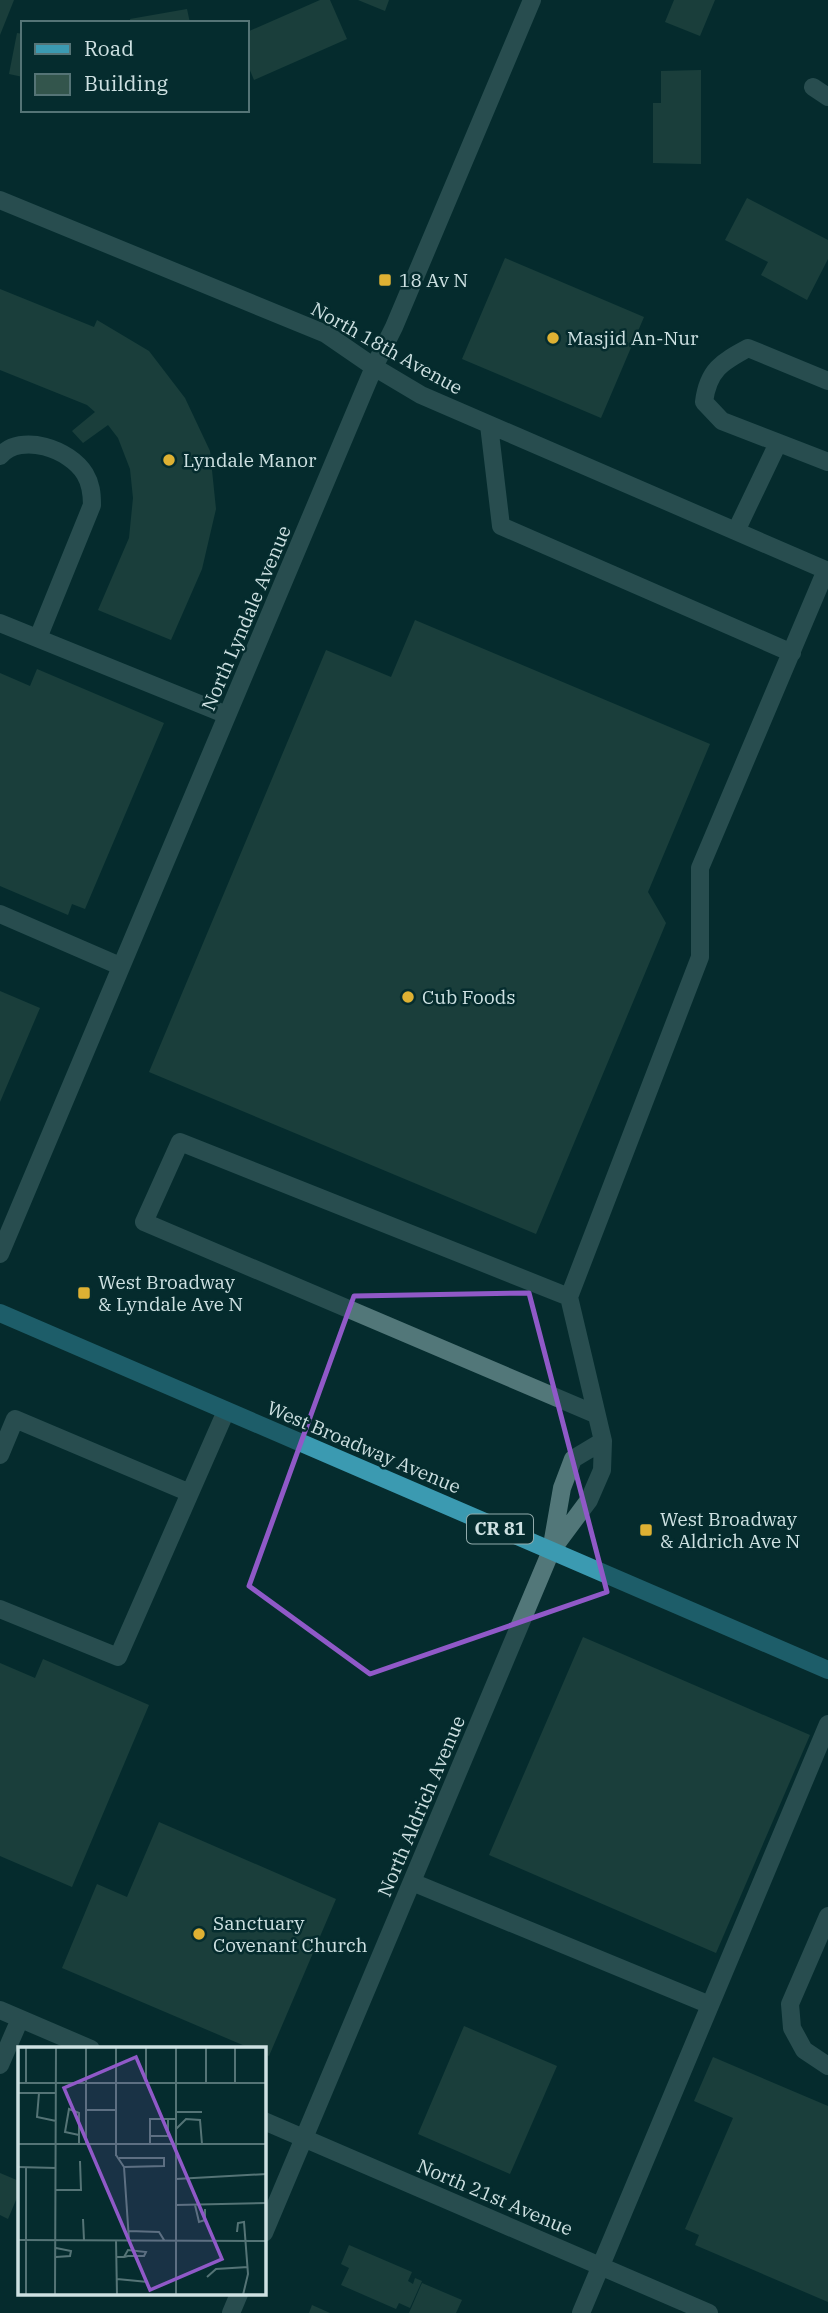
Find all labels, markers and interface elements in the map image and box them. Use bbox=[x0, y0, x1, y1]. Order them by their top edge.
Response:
legend bbox=[21, 21, 248, 112]
text: Road bbox=[84, 34, 134, 62]
text: Building bbox=[84, 69, 169, 97]
place label: 18 Av N bbox=[399, 268, 468, 292]
marker: 18 Av N bbox=[377, 272, 393, 288]
street label: North 18th Avenue bbox=[307, 296, 467, 400]
place label: Masjid An-Nur bbox=[567, 326, 699, 350]
marker: Masjid An-Nur bbox=[545, 330, 561, 346]
place label: Lyndale Manor bbox=[183, 448, 317, 472]
marker: Lyndale Manor bbox=[161, 452, 177, 468]
street label: North Lyndale Avenue bbox=[196, 522, 296, 714]
place label: Cub Foods bbox=[422, 985, 516, 1009]
marker: Cub Foods bbox=[400, 989, 416, 1005]
place label: West Broadway & Lyndale Ave N bbox=[98, 1270, 243, 1316]
marker: West Broadway & Lyndale Ave N bbox=[76, 1285, 92, 1301]
street label: West Broadway Avenue bbox=[264, 1395, 464, 1499]
place label: West Broadway & Aldrich Ave N bbox=[660, 1507, 800, 1553]
road number: CR 81 bbox=[467, 1514, 533, 1544]
marker: West Broadway & Aldrich Ave N bbox=[638, 1522, 654, 1538]
street label: North Aldrich Avenue bbox=[372, 1712, 470, 1900]
place label: Sanctuary Covenant Church bbox=[213, 1911, 368, 1957]
marker: Sanctuary Covenant Church bbox=[191, 1926, 207, 1942]
inset map bbox=[18, 2047, 266, 2296]
street label: North 21st Avenue bbox=[414, 2153, 576, 2241]

